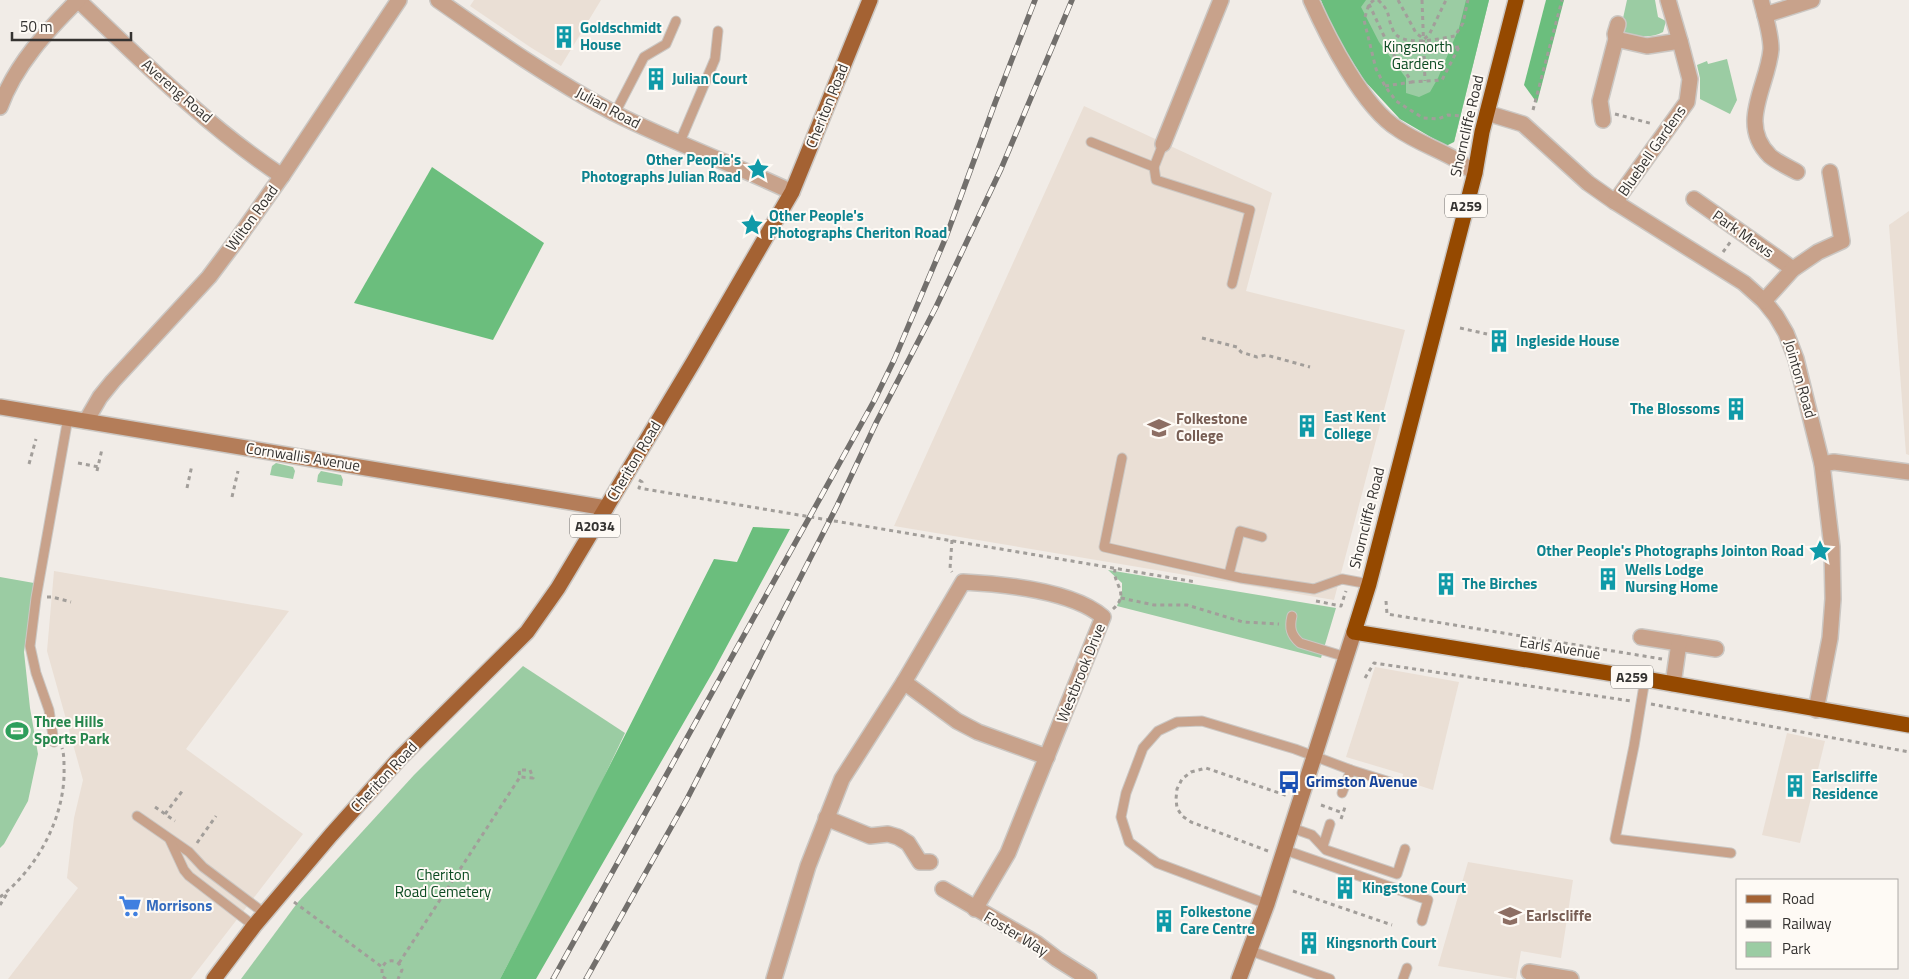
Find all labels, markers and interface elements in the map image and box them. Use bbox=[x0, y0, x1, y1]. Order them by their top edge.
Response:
scale bar bbox=[12, 10, 131, 42]
text: 50 m bbox=[20, 15, 53, 38]
place label: Goldschmidt House bbox=[580, 16, 662, 56]
building icon: Goldschmidt House bbox=[551, 24, 577, 50]
park label: Kingsnorth Gardens bbox=[1383, 35, 1453, 75]
street label: Avereng Road bbox=[137, 53, 218, 128]
street label: Cheriton Road bbox=[799, 60, 854, 152]
building icon: Julian Court bbox=[643, 66, 669, 92]
place label: Julian Court bbox=[672, 67, 748, 90]
street label: Shorncliffe Road bbox=[1444, 73, 1489, 179]
street label: Julian Road bbox=[572, 81, 645, 134]
street label: Bluebell Gardens bbox=[1612, 101, 1691, 201]
place label: Other People's Photographs Julian Road bbox=[581, 148, 741, 188]
place icon: Other People's Photographs Julian Road bbox=[745, 156, 771, 182]
street label: Wilton Road bbox=[220, 180, 284, 256]
road number: A259 bbox=[1445, 195, 1487, 218]
place label: Other People's Photographs Cheriton Road bbox=[769, 204, 947, 244]
street label: Park Mews bbox=[1708, 204, 1779, 263]
place icon: Other People's Photographs Cheriton Road bbox=[739, 212, 765, 238]
building icon: Ingleside House bbox=[1486, 328, 1512, 354]
place label: Ingleside House bbox=[1516, 329, 1620, 352]
street label: Jointon Road bbox=[1778, 337, 1823, 421]
building icon: The Blossoms bbox=[1723, 396, 1749, 422]
place label: The Blossoms bbox=[1630, 397, 1720, 420]
place label: East Kent College bbox=[1324, 405, 1386, 445]
place label: Folkestone College bbox=[1176, 407, 1248, 447]
building icon: East Kent College bbox=[1294, 413, 1320, 439]
school or university icon: Folkestone College bbox=[1146, 415, 1172, 441]
street label: Cheriton Road bbox=[601, 417, 666, 505]
street label: Cornwallis Avenue bbox=[244, 436, 362, 477]
street label: Shorncliffe Road bbox=[1343, 465, 1390, 571]
road number: A2034 bbox=[570, 514, 620, 538]
place icon: Other People's Photographs Jointon Road bbox=[1807, 538, 1833, 564]
place label: Other People's Photographs Jointon Road bbox=[1536, 539, 1804, 562]
place label: Wells Lodge Nursing Home bbox=[1625, 558, 1718, 598]
building icon: Wells Lodge Nursing Home bbox=[1595, 566, 1621, 592]
building icon: The Birches bbox=[1433, 571, 1459, 597]
place label: The Birches bbox=[1462, 572, 1537, 595]
street label: Westbrook Drive bbox=[1050, 620, 1111, 726]
street label: Earls Avenue bbox=[1518, 630, 1602, 665]
road number: A259 bbox=[1611, 666, 1653, 689]
place label: Three Hills Sports Park bbox=[34, 710, 110, 750]
sports icon: Three Hills Sports Park bbox=[4, 718, 30, 744]
street label: Cheriton Road bbox=[345, 736, 422, 817]
place label: Earlscliffe Residence bbox=[1812, 765, 1879, 805]
bus stop icon: Grimston Avenue bbox=[1276, 769, 1302, 795]
place label: Grimston Avenue bbox=[1306, 770, 1418, 793]
building icon: Earlscliffe Residence bbox=[1782, 773, 1808, 799]
park label: Cheriton Road Cemetery bbox=[395, 863, 491, 903]
building icon: Kingstone Court bbox=[1332, 875, 1358, 901]
place label: Kingstone Court bbox=[1362, 876, 1467, 899]
legend bbox=[1736, 879, 1899, 969]
text: Road bbox=[1782, 887, 1814, 910]
supermarket icon: Morrisons bbox=[117, 893, 143, 919]
place label: Morrisons bbox=[146, 894, 212, 917]
place label: Folkestone Care Centre bbox=[1180, 900, 1255, 940]
school or university icon: Earlscliffe bbox=[1497, 903, 1523, 929]
place label: Earlscliffe bbox=[1526, 904, 1592, 927]
street label: Foster Way bbox=[980, 905, 1053, 962]
building icon: Folkestone Care Centre bbox=[1151, 908, 1177, 934]
text: Railway bbox=[1782, 912, 1832, 935]
building icon: Kingsnorth Court bbox=[1296, 930, 1322, 956]
place label: Kingsnorth Court bbox=[1326, 931, 1437, 954]
text: Park bbox=[1782, 937, 1811, 960]

